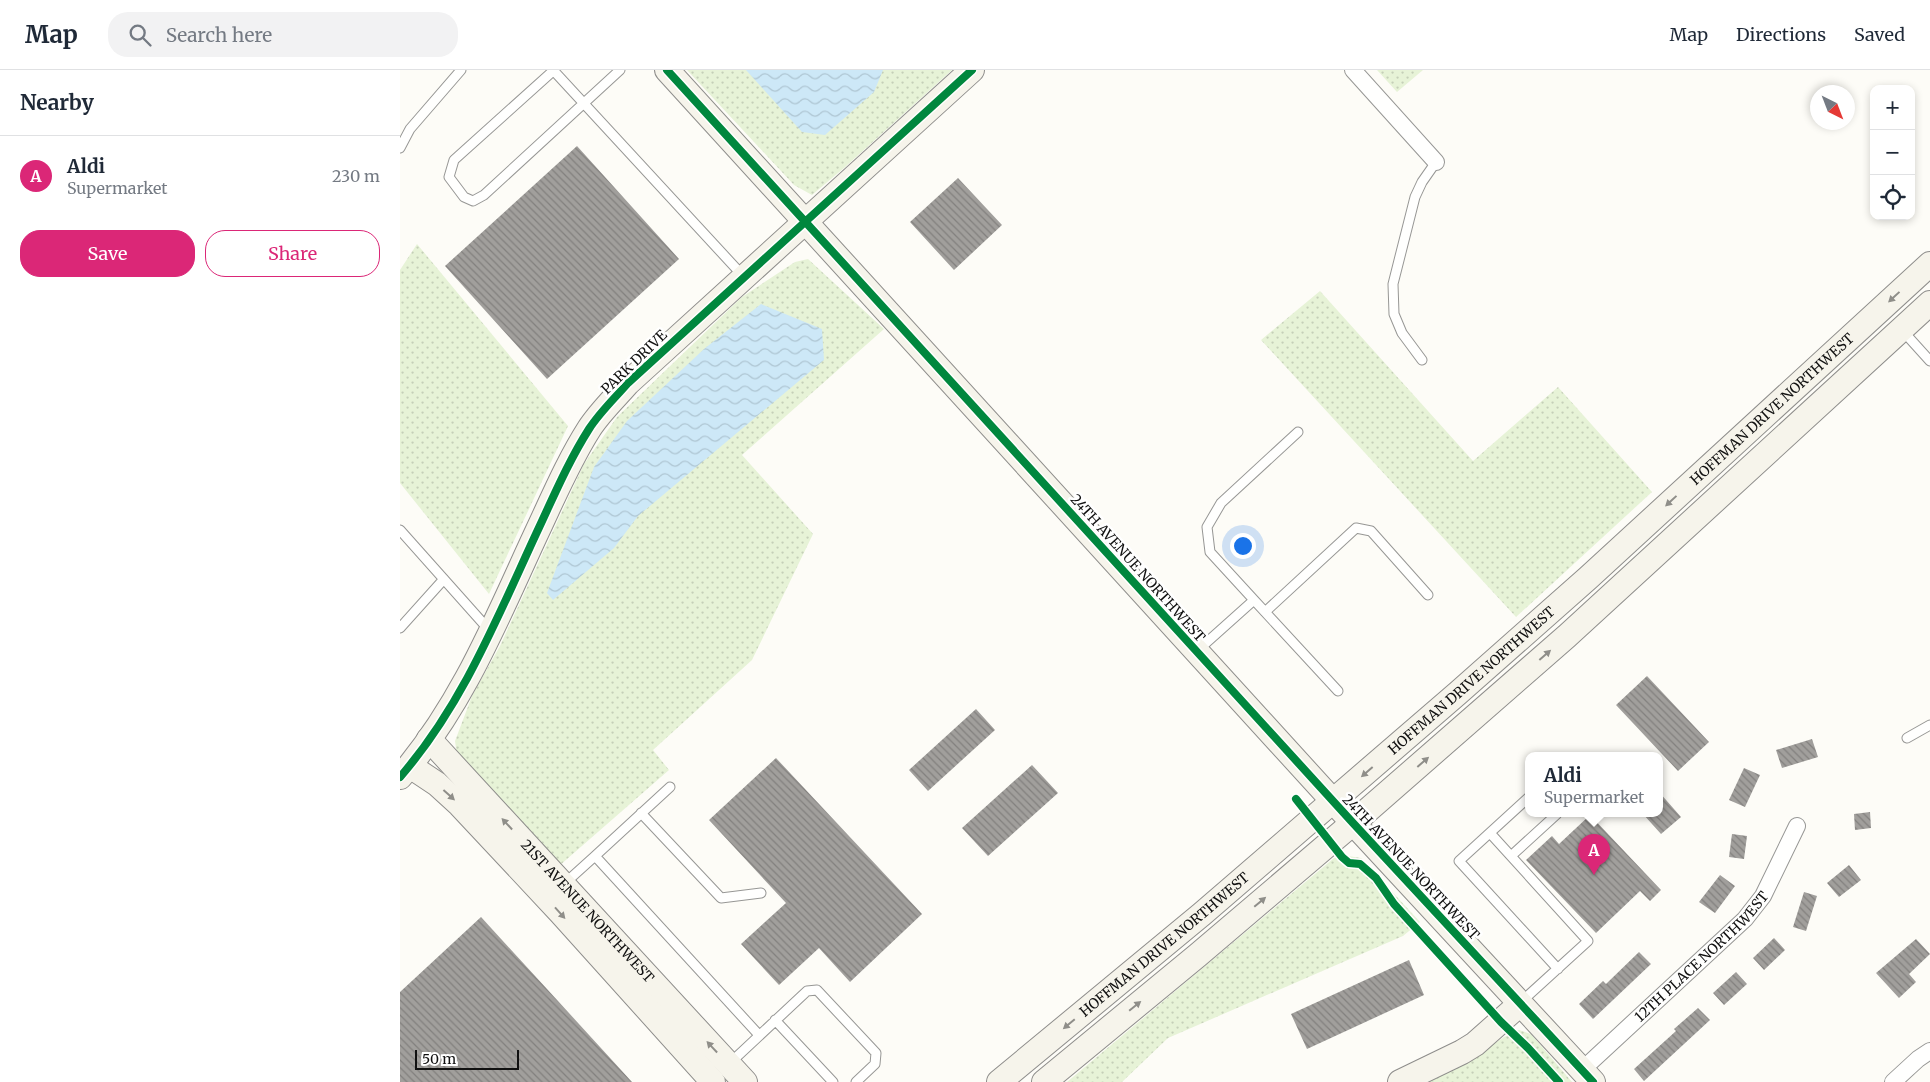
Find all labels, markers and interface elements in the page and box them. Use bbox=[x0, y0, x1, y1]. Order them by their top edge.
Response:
search box bbox=[108, 12, 458, 57]
text: Map bbox=[25, 19, 78, 50]
icon: search bbox=[126, 21, 154, 49]
text: Search here bbox=[166, 23, 272, 47]
text: Map bbox=[1670, 23, 1708, 46]
text: Directions bbox=[1736, 23, 1826, 46]
text: Saved bbox=[1854, 23, 1905, 46]
north arrow bbox=[1810, 85, 1855, 130]
map controls bbox=[1870, 85, 1915, 220]
button: + bbox=[1870, 85, 1915, 130]
text: Nearby bbox=[20, 89, 94, 116]
button: − bbox=[1870, 130, 1915, 175]
text: Aldi bbox=[67, 154, 105, 178]
text: A bbox=[30, 166, 42, 186]
text: 230 m bbox=[332, 166, 380, 186]
button: locate bbox=[1870, 175, 1915, 220]
text: Supermarket bbox=[67, 178, 168, 198]
button: Save bbox=[20, 230, 195, 277]
button: Share bbox=[205, 230, 380, 277]
one-way arrow bbox=[1889, 291, 1901, 303]
street label: PARK DRIVE bbox=[597, 326, 671, 398]
street label: HOFFMAN DRIVE NORTHWEST bbox=[1686, 329, 1858, 489]
street label: 24TH AVENUE NORTHWEST bbox=[1067, 490, 1209, 646]
one-way arrow bbox=[1665, 496, 1678, 507]
your location bbox=[1230, 533, 1256, 559]
street label: HOFFMAN DRIVE NORTHWEST bbox=[1384, 602, 1559, 758]
one-way arrow bbox=[1538, 649, 1551, 660]
popup bbox=[1525, 752, 1663, 817]
one-way arrow bbox=[1416, 756, 1429, 767]
text: Aldi bbox=[1544, 763, 1582, 787]
one-way arrow bbox=[1360, 767, 1373, 778]
text: Supermarket bbox=[1544, 787, 1644, 807]
one-way arrow bbox=[442, 789, 454, 801]
street label: 24TH AVENUE NORTHWEST bbox=[1339, 790, 1484, 944]
one-way arrow bbox=[501, 818, 513, 830]
pin: A bbox=[1578, 834, 1610, 875]
street label: 21ST AVENUE NORTHWEST bbox=[517, 836, 658, 987]
street label: HOFFMAN DRIVE NORTHWEST bbox=[1076, 868, 1253, 1021]
street label: 12TH PLACE NORTHWEST bbox=[1631, 887, 1772, 1026]
one-way arrow bbox=[1254, 897, 1266, 908]
one-way arrow bbox=[555, 906, 566, 919]
one-way arrow bbox=[1129, 1001, 1142, 1012]
one-way arrow bbox=[1063, 1018, 1075, 1030]
one-way arrow bbox=[706, 1041, 718, 1053]
scale bar bbox=[415, 1047, 519, 1070]
text: 50 m bbox=[422, 1050, 456, 1068]

